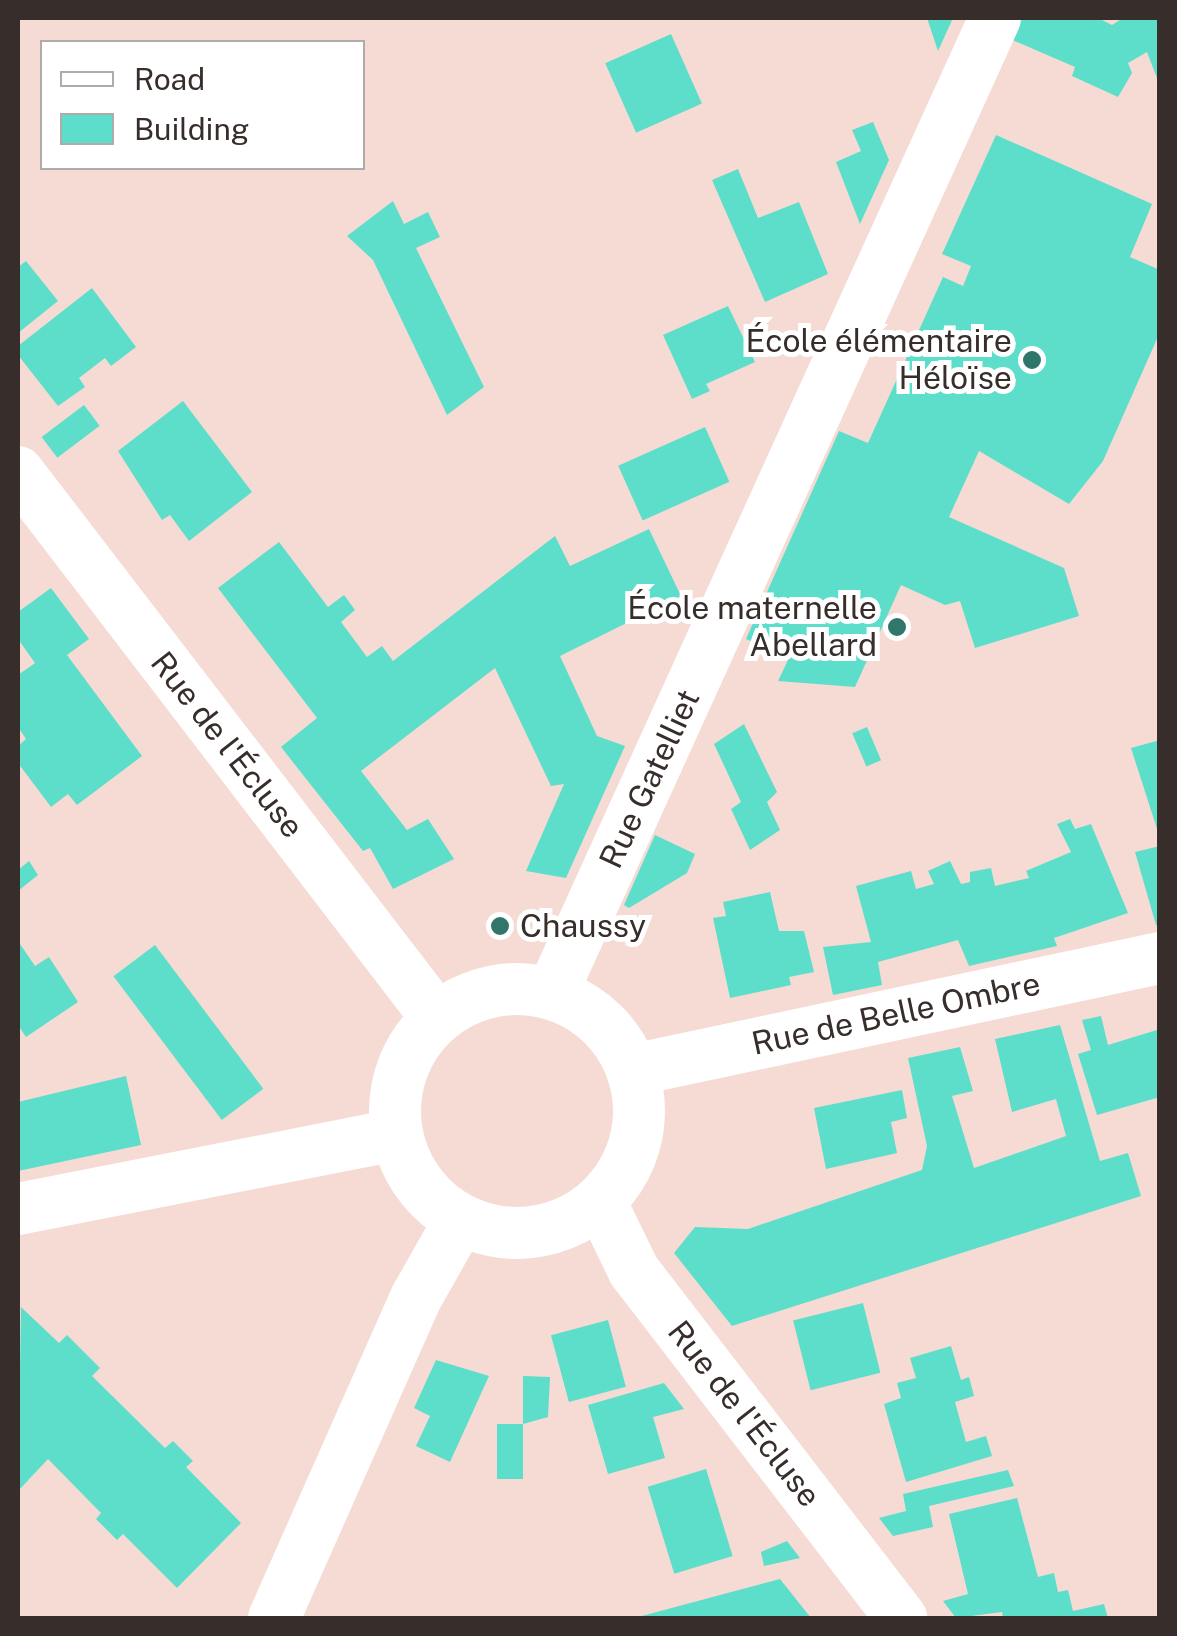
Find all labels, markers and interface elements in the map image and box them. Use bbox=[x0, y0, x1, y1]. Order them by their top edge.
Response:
legend bbox=[40, 40, 365, 170]
text: Road bbox=[134, 61, 205, 97]
text: Building bbox=[134, 111, 249, 147]
place label: École élémentaire Héloïse bbox=[745, 323, 1012, 398]
marker: École élémentaire Héloïse bbox=[1021, 349, 1043, 371]
place label: École maternelle Abellard bbox=[627, 590, 877, 665]
marker: École maternelle Abellard bbox=[886, 616, 908, 638]
street label: Rue de l'Écluse bbox=[142, 644, 312, 846]
street label: Rue Gatelliet bbox=[592, 683, 708, 875]
place label: Chaussy bbox=[520, 907, 646, 945]
marker: Chaussy bbox=[489, 915, 511, 937]
street label: Rue de Belle Ombre bbox=[748, 965, 1044, 1063]
street label: Rue de l'Écluse bbox=[659, 1313, 829, 1515]

